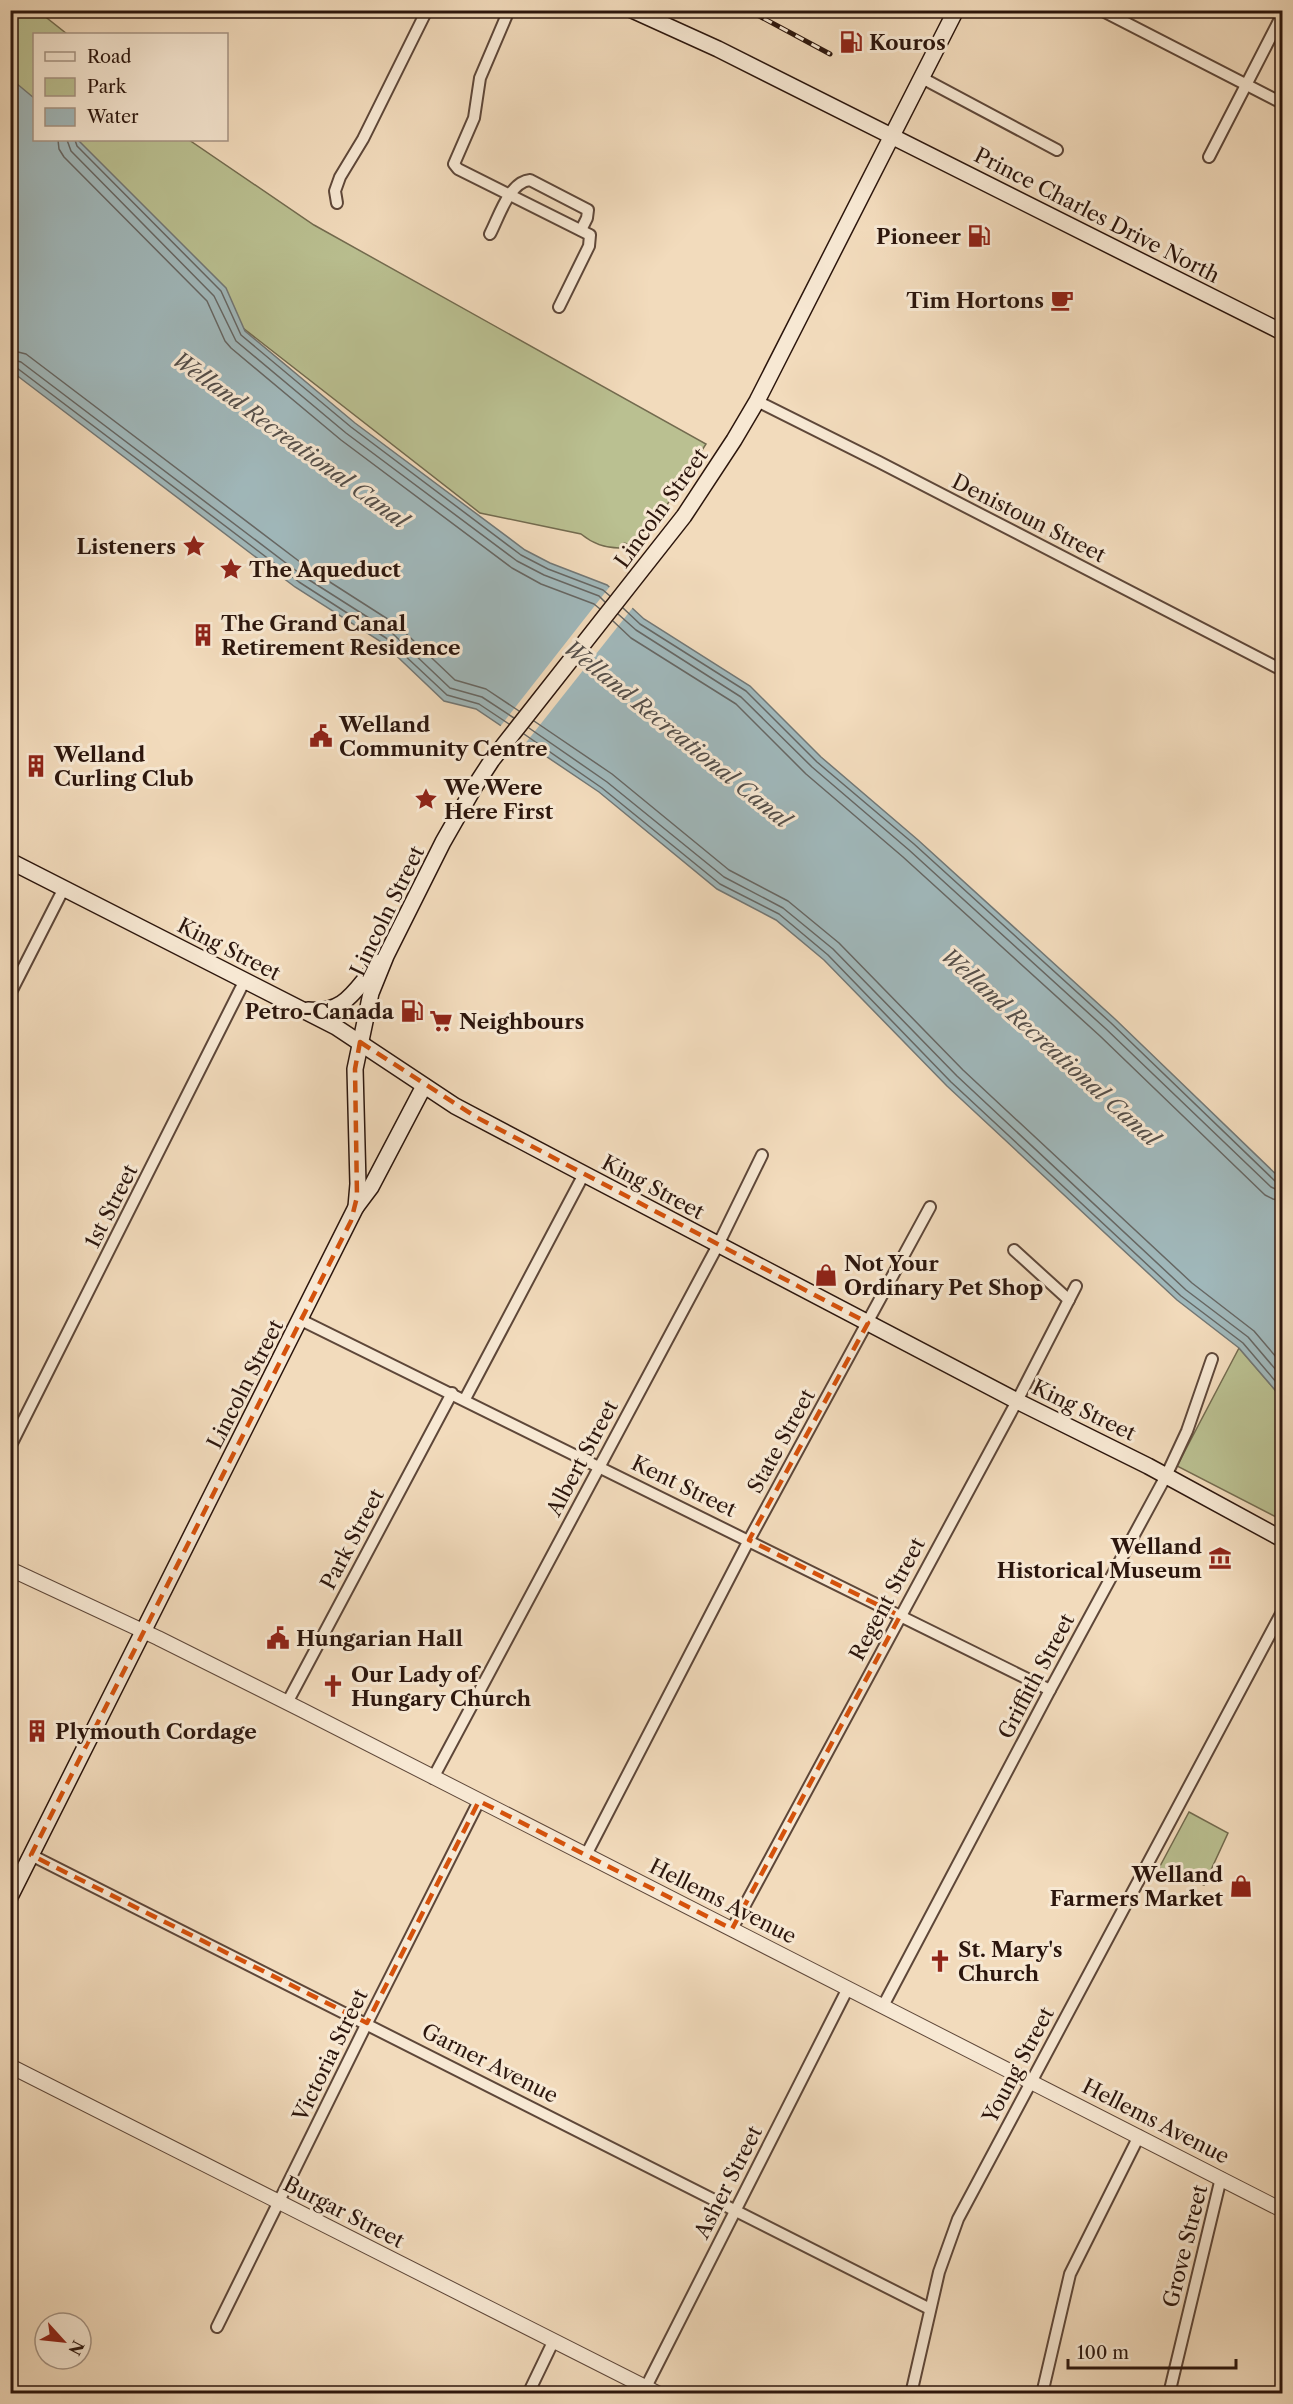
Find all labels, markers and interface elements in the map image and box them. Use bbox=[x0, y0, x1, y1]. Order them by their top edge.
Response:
fuel station icon: Kouros bbox=[838, 29, 864, 55]
place label: Kouros bbox=[869, 30, 946, 55]
legend bbox=[33, 33, 228, 141]
text: Road bbox=[87, 46, 132, 68]
text: Park bbox=[87, 76, 128, 98]
text: Water bbox=[86, 106, 139, 128]
street label: Prince Charles Drive North bbox=[970, 142, 1224, 288]
fuel station icon: Pioneer bbox=[966, 223, 992, 249]
place label: Pioneer bbox=[876, 224, 962, 249]
cafe icon: Tim Hortons bbox=[1049, 287, 1075, 313]
place label: Tim Hortons bbox=[906, 288, 1044, 313]
water label: Welland Recreational Canal bbox=[167, 345, 415, 536]
street label: Lincoln Street bbox=[609, 443, 713, 573]
street label: Denistoun Street bbox=[948, 469, 1110, 568]
place icon: Listeners bbox=[181, 533, 207, 559]
place label: Listeners bbox=[76, 534, 176, 559]
place icon: The Aqueduct bbox=[218, 556, 244, 582]
place label: The Aqueduct bbox=[249, 557, 401, 582]
place label: The Grand Canal Retirement Residence bbox=[221, 611, 460, 660]
building icon: The Grand Canal Retirement Residence bbox=[190, 622, 216, 648]
water label: Welland Recreational Canal bbox=[558, 634, 798, 836]
place label: Welland Community Centre bbox=[338, 712, 548, 761]
public building icon: Welland Community Centre bbox=[308, 723, 334, 749]
place label: Welland Curling Club bbox=[53, 742, 194, 791]
building icon: Welland Curling Club bbox=[23, 753, 49, 779]
place label: We Were Here First bbox=[443, 775, 554, 824]
place icon: We Were Here First bbox=[413, 786, 439, 812]
street label: Lincoln Street bbox=[345, 841, 430, 980]
street label: King Street bbox=[173, 912, 285, 986]
water label: Welland Recreational Canal bbox=[935, 942, 1167, 1154]
fuel station icon: Petro-Canada bbox=[399, 998, 425, 1024]
place label: Petro-Canada bbox=[245, 999, 395, 1024]
supermarket icon: Neighbours bbox=[428, 1008, 454, 1034]
place label: Neighbours bbox=[459, 1009, 584, 1034]
street label: King Street bbox=[598, 1150, 709, 1225]
street label: 1st Street bbox=[79, 1160, 143, 1252]
place label: Not Your Ordinary Pet Shop bbox=[844, 1251, 1043, 1300]
shop icon: Not Your Ordinary Pet Shop bbox=[813, 1262, 839, 1288]
street label: Lincoln Street bbox=[202, 1315, 289, 1453]
street label: King Street bbox=[1028, 1374, 1140, 1446]
street label: State Street bbox=[742, 1384, 820, 1498]
street label: Albert Street bbox=[541, 1395, 623, 1521]
street label: Kent Street bbox=[628, 1450, 741, 1522]
street label: Park Street bbox=[315, 1484, 389, 1594]
street label: Regent Street bbox=[844, 1533, 930, 1665]
place label: Welland Historical Museum bbox=[997, 1534, 1202, 1583]
museum icon: Welland Historical Museum bbox=[1207, 1545, 1233, 1571]
street label: Griffith Street bbox=[993, 1609, 1080, 1743]
public building icon: Hungarian Hall bbox=[265, 1625, 291, 1651]
place label: Hungarian Hall bbox=[296, 1626, 463, 1651]
place label: Our Lady of Hungary Church bbox=[351, 1662, 532, 1711]
church icon: Our Lady of Hungary Church bbox=[320, 1673, 346, 1699]
building icon: Plymouth Cordage bbox=[24, 1718, 50, 1744]
place label: Plymouth Cordage bbox=[55, 1719, 257, 1744]
street label: Hellems Avenue bbox=[645, 1853, 801, 1949]
place label: Welland Farmers Market bbox=[1050, 1862, 1224, 1911]
shop icon: Welland Farmers Market bbox=[1228, 1873, 1254, 1899]
place label: St. Mary's Church bbox=[958, 1937, 1063, 1986]
church icon: St. Mary's Church bbox=[927, 1948, 953, 1974]
street label: Victoria Street bbox=[287, 1984, 373, 2126]
street label: Young Street bbox=[977, 2002, 1059, 2128]
street label: Garner Avenue bbox=[418, 2018, 562, 2108]
street label: Hellems Avenue bbox=[1078, 2073, 1234, 2169]
street label: Asher Street bbox=[688, 2121, 767, 2243]
street label: Burgar Street bbox=[280, 2171, 409, 2253]
street label: Grove Street bbox=[1158, 2182, 1212, 2310]
north arrow bbox=[33, 2311, 93, 2371]
scale bar bbox=[1068, 2332, 1236, 2370]
text: N bbox=[64, 2337, 88, 2359]
text: 100 m bbox=[1077, 2342, 1129, 2364]

